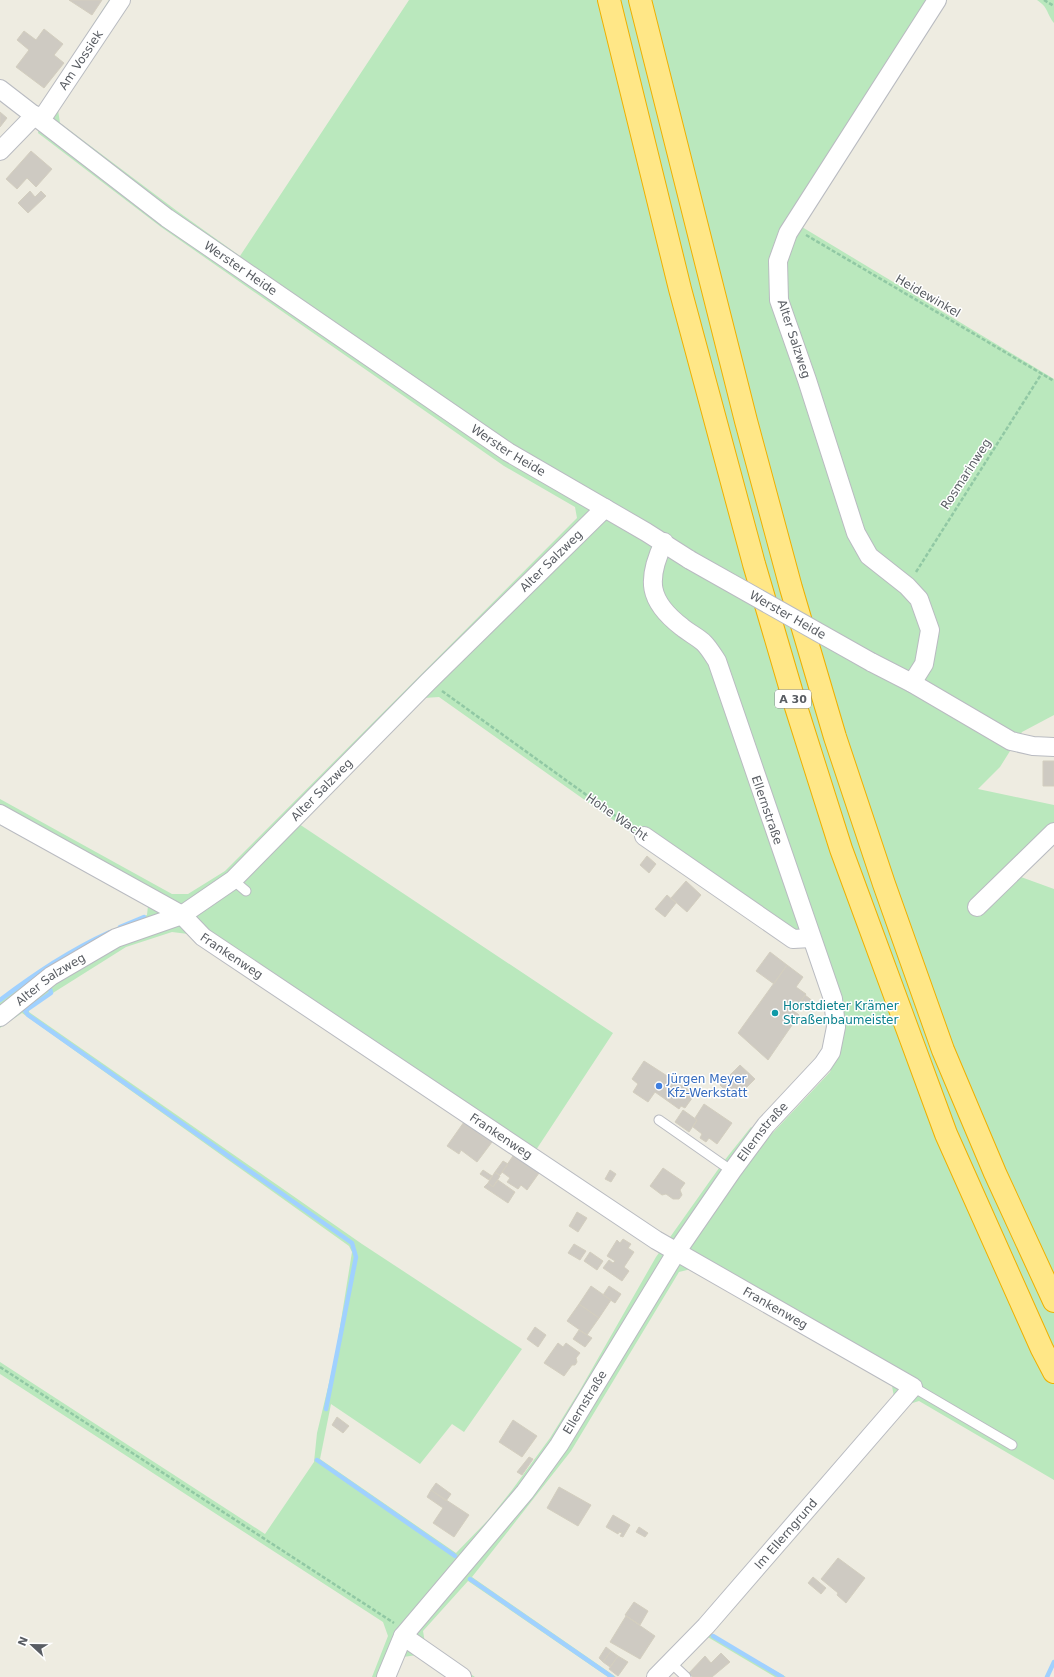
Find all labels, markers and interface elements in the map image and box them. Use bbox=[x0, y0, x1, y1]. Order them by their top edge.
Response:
street label: Am Vossiek bbox=[56, 28, 106, 93]
street label: Werster Heide bbox=[201, 238, 280, 298]
street label: Heidewinkel bbox=[893, 272, 963, 320]
street label: Alter Salzweg bbox=[775, 298, 813, 380]
street label: Werster Heide bbox=[468, 422, 548, 479]
street label: Rosmarinweg bbox=[938, 436, 994, 512]
street label: Alter Salzweg bbox=[517, 527, 585, 595]
street label: Werster Heide bbox=[747, 588, 828, 642]
road number: A 30 bbox=[775, 690, 811, 708]
street label: Alter Salzweg bbox=[288, 756, 356, 824]
street label: Ellernstraße bbox=[749, 774, 785, 846]
street label: Hohe Wacht bbox=[583, 790, 651, 844]
street label: Frankenweg bbox=[198, 930, 266, 982]
street label: Alter Salzweg bbox=[13, 951, 88, 1009]
place label: Horstdieter Krämer Straßenbaumeister bbox=[783, 999, 899, 1027]
marker: Horstdieter Krämer Straßenbaumeister bbox=[770, 1008, 780, 1018]
place label: Jürgen Meyer Kfz-Werkstatt bbox=[666, 1072, 748, 1100]
marker: Jürgen Meyer Kfz-Werkstatt bbox=[654, 1081, 664, 1091]
street label: Ellernstraße bbox=[734, 1099, 791, 1164]
street label: Frankenweg bbox=[467, 1110, 535, 1162]
street label: Frankenweg bbox=[740, 1284, 810, 1332]
street label: Ellernstraße bbox=[560, 1368, 610, 1437]
street label: Im Ellerngrund bbox=[752, 1496, 820, 1572]
north arrow bbox=[12, 1625, 52, 1665]
text: N bbox=[15, 1635, 31, 1648]

